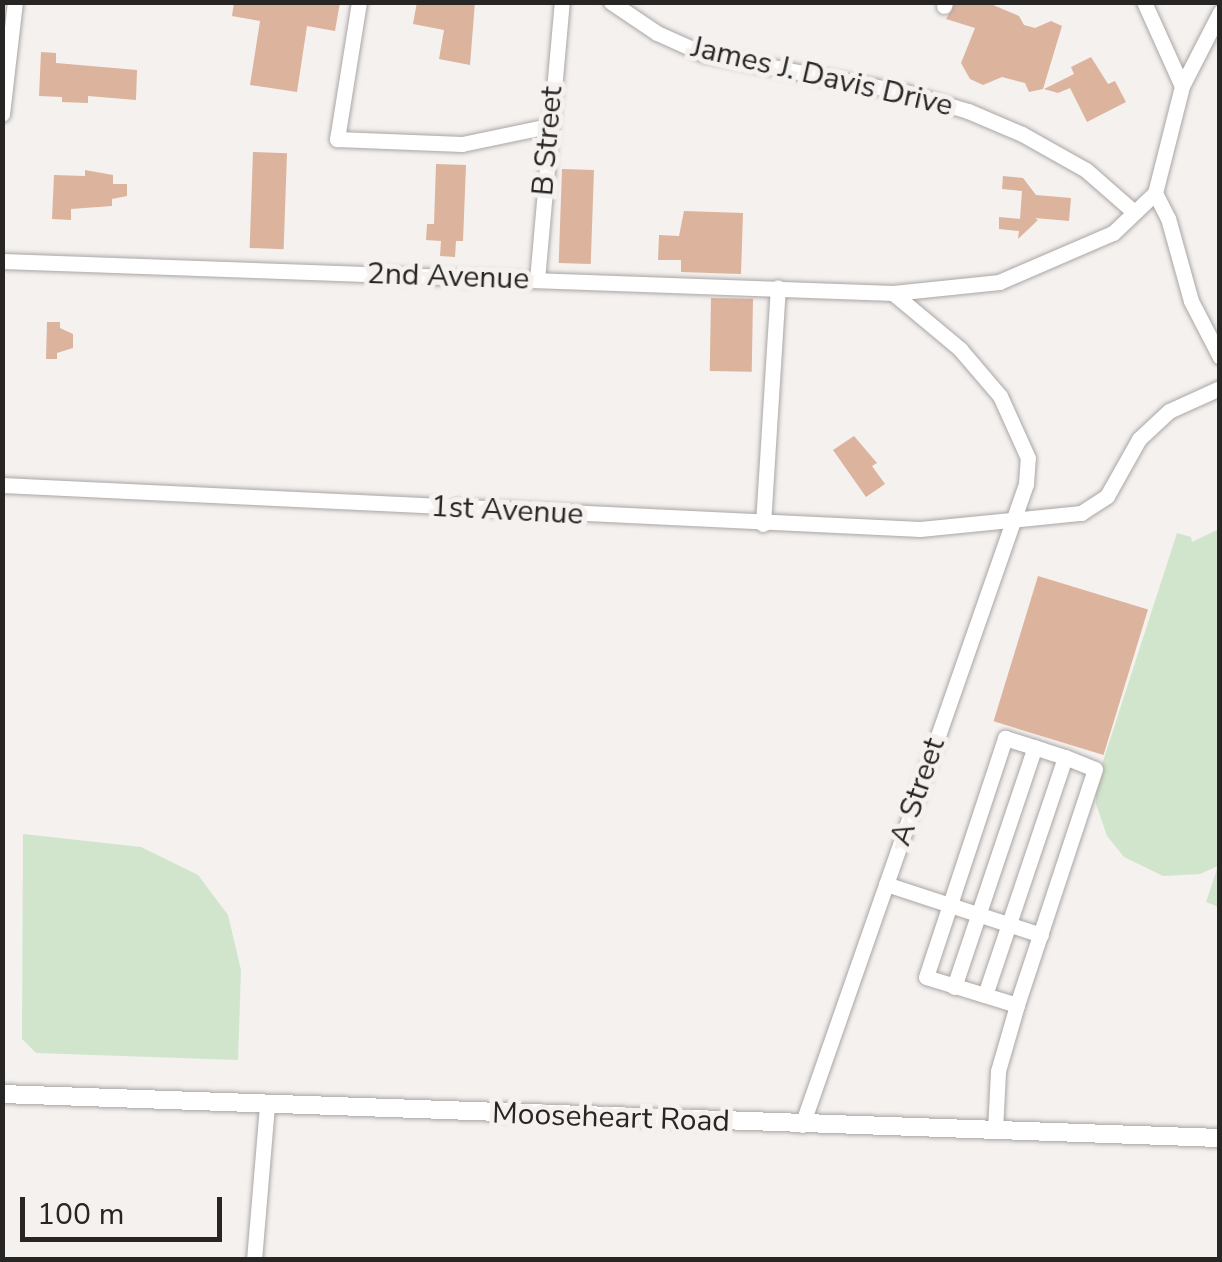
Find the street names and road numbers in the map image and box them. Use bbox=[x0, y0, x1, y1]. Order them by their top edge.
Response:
street label: James J. Davis Drive bbox=[688, 29, 956, 125]
street label: B Street bbox=[525, 85, 571, 197]
street label: 2nd Avenue bbox=[366, 256, 530, 298]
street label: 1st Avenue bbox=[430, 489, 584, 533]
street label: A Street bbox=[883, 733, 953, 851]
street label: Mooseheart Road bbox=[492, 1096, 730, 1140]

